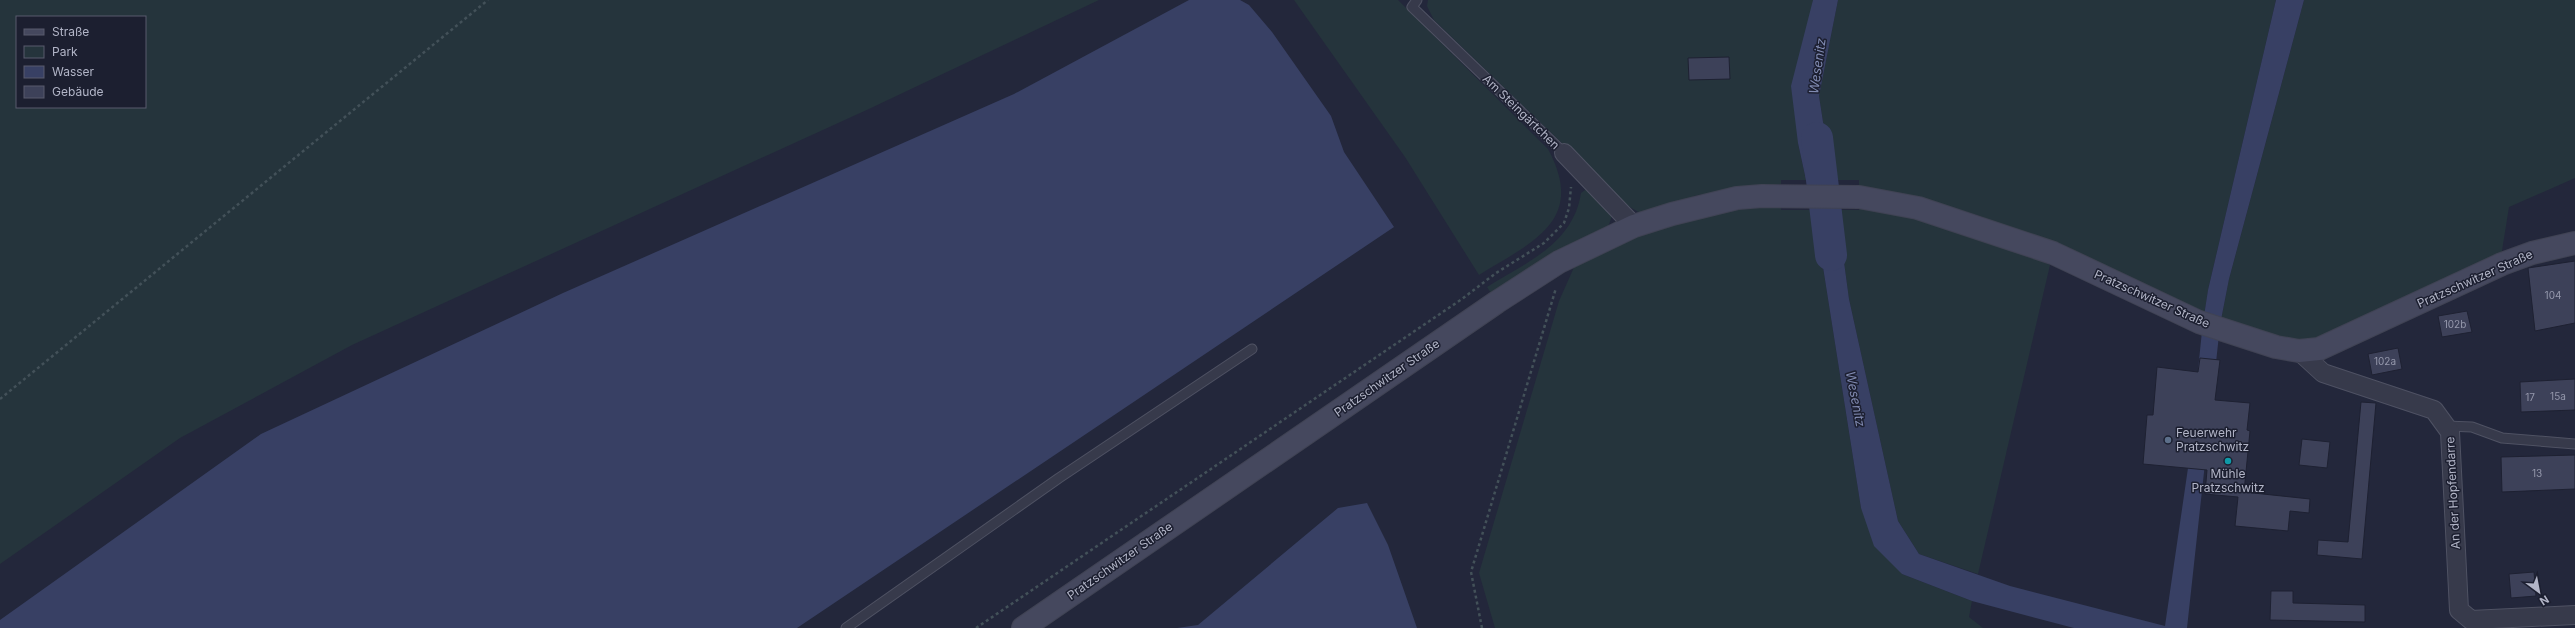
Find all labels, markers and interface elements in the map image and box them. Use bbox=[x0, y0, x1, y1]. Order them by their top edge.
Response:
legend bbox=[16, 16, 146, 108]
text: Straße bbox=[52, 24, 89, 39]
water label: Wesenitz bbox=[1805, 37, 1829, 95]
text: Park bbox=[52, 44, 78, 59]
text: Wasser bbox=[52, 64, 95, 79]
street label: Am Steingärtchen bbox=[1480, 71, 1563, 152]
text: Gebäude bbox=[52, 84, 104, 99]
street label: Pratzschwitzer Straße bbox=[2415, 246, 2535, 311]
street label: Pratzschwitzer Straße bbox=[2092, 266, 2212, 331]
house number: 104 bbox=[2545, 289, 2561, 301]
house number: 102b bbox=[2444, 318, 2466, 330]
street label: Pratzschwitzer Straße bbox=[1331, 336, 1442, 420]
house number: 102a bbox=[2374, 355, 2396, 367]
water label: Wesenitz bbox=[1843, 370, 1869, 428]
house number: 15a bbox=[2550, 390, 2566, 402]
house number: 17 bbox=[2525, 391, 2535, 403]
place label: Feuerwehr Pratzschwitz bbox=[2176, 425, 2249, 454]
marker: Feuerwehr Pratzschwitz bbox=[2163, 435, 2173, 445]
street label: An der Hopfendarre bbox=[2442, 436, 2463, 550]
marker: Mühle Pratzschwitz bbox=[2223, 456, 2233, 466]
place label: Mühle Pratzschwitz bbox=[2191, 466, 2265, 495]
house number: 13 bbox=[2532, 467, 2542, 479]
street label: Pratzschwitzer Straße bbox=[1064, 519, 1175, 603]
north arrow bbox=[2519, 572, 2559, 612]
text: N bbox=[2537, 592, 2552, 609]

